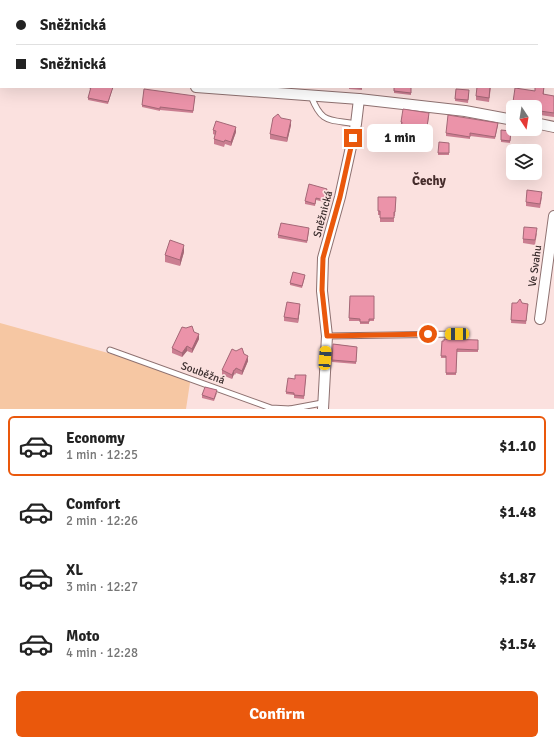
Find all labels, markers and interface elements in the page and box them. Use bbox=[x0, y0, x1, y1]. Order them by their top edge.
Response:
text: Sněžnická bbox=[40, 16, 106, 34]
text: Sněžnická bbox=[40, 55, 106, 73]
north arrow bbox=[506, 100, 542, 136]
map controls bbox=[506, 100, 542, 180]
callout: 1 min bbox=[367, 124, 433, 152]
route end bbox=[344, 129, 362, 147]
text: 1 min bbox=[384, 130, 416, 146]
button: layers bbox=[506, 144, 542, 180]
district label: Čechy bbox=[412, 172, 446, 189]
street label: Sněžnická bbox=[311, 189, 336, 239]
street label: Ve Svahu bbox=[526, 244, 544, 288]
route start bbox=[419, 325, 437, 343]
car bbox=[445, 328, 469, 340]
car bbox=[318, 346, 332, 370]
street label: Souběžná bbox=[179, 359, 227, 387]
icon: car bbox=[18, 428, 54, 464]
text: Economy bbox=[66, 429, 125, 447]
text: $1.10 bbox=[499, 437, 536, 455]
text: 1 min · 12:25 bbox=[66, 447, 138, 463]
icon: car bbox=[18, 494, 54, 530]
text: Comfort bbox=[66, 495, 120, 513]
text: $1.48 bbox=[499, 503, 536, 521]
text: 2 min · 12:26 bbox=[66, 513, 138, 529]
icon: car bbox=[18, 560, 54, 596]
text: XL bbox=[66, 561, 83, 579]
text: $1.87 bbox=[499, 569, 536, 587]
text: 3 min · 12:27 bbox=[66, 579, 138, 595]
icon: car bbox=[18, 626, 54, 662]
text: Moto bbox=[66, 627, 100, 645]
text: $1.54 bbox=[499, 635, 536, 653]
text: 4 min · 12:28 bbox=[66, 645, 138, 661]
button: Confirm bbox=[16, 691, 538, 737]

